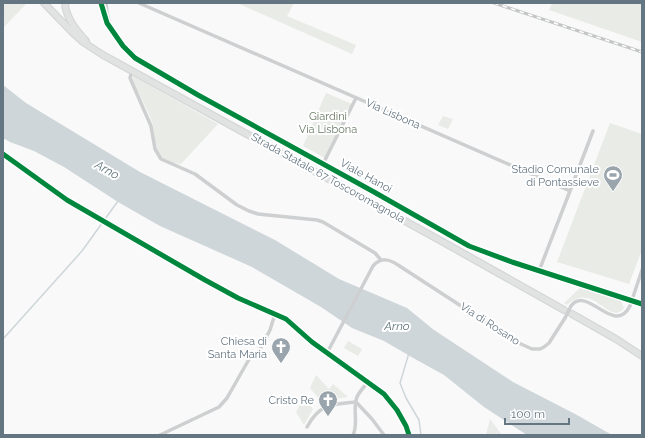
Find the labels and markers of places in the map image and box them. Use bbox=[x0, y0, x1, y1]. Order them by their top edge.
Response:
place label: Stadio Comunale di Pontassieve bbox=[512, 163, 600, 189]
sports icon: Stadio Comunale di Pontassieve bbox=[602, 164, 624, 192]
place label: Chiesa di Santa Maria bbox=[208, 335, 267, 361]
church icon: Chiesa di Santa Maria bbox=[270, 336, 292, 364]
church icon: Cristo Re bbox=[317, 389, 339, 417]
place label: Cristo Re bbox=[268, 394, 315, 407]

